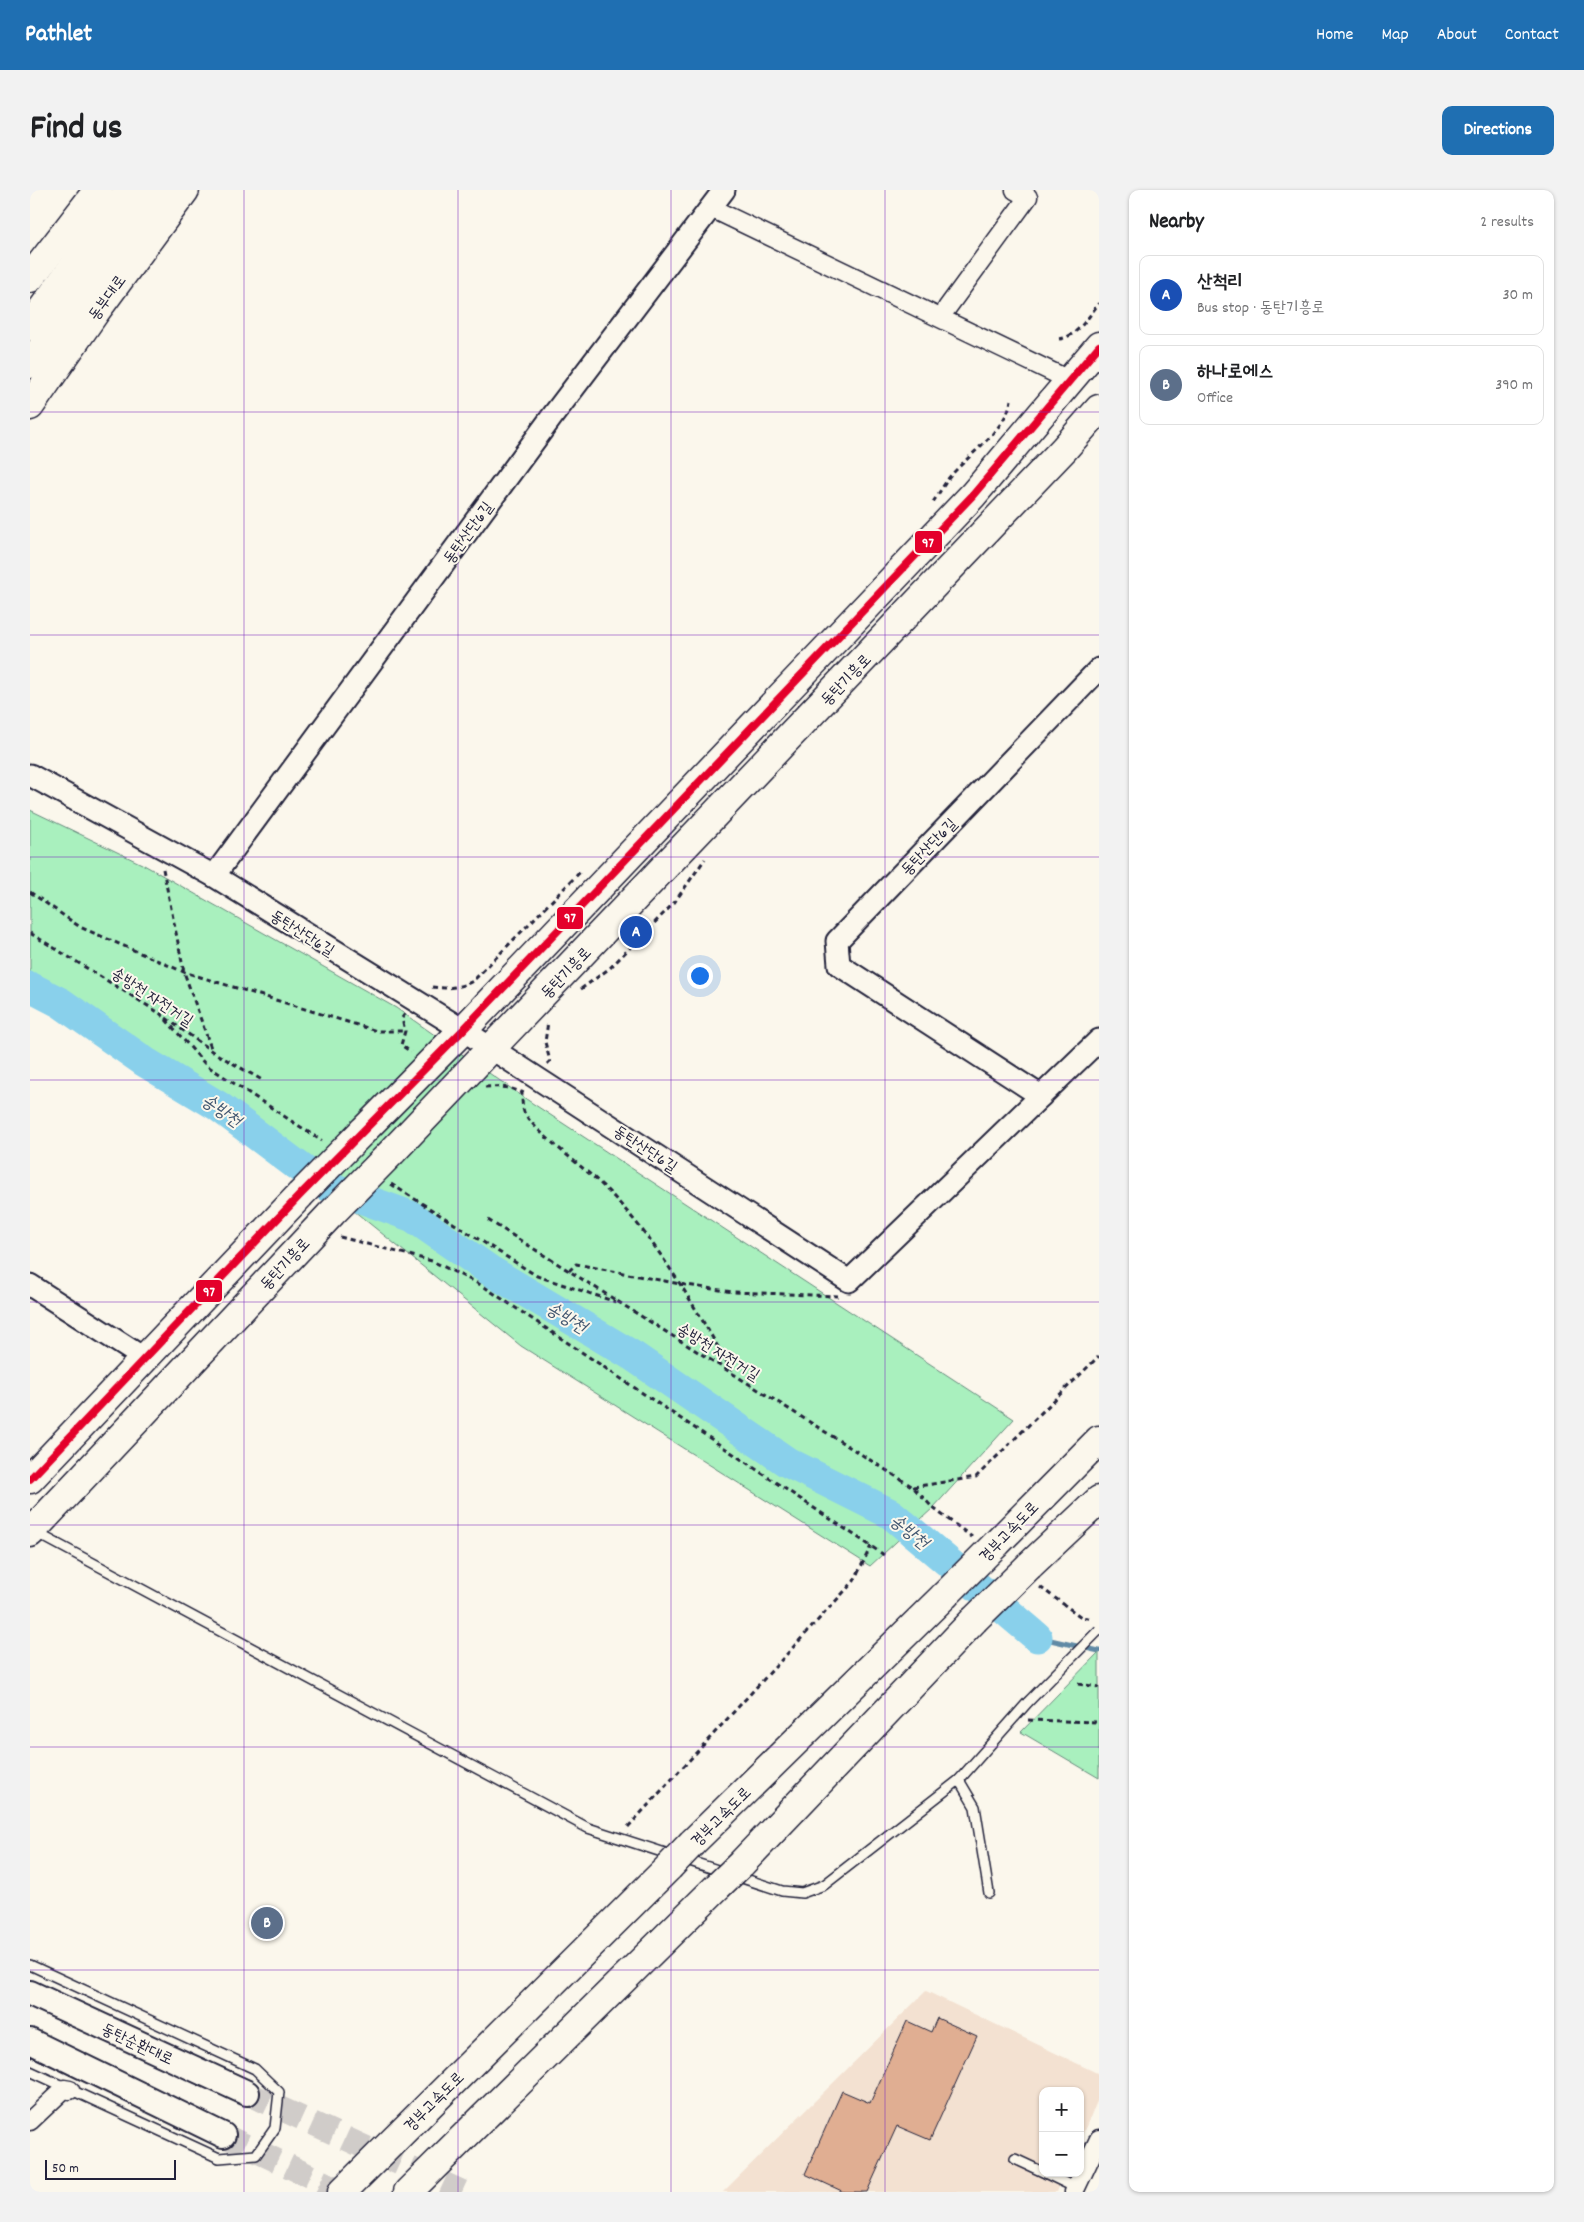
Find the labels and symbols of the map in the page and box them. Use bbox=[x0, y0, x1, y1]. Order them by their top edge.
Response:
street label: 동부대로 bbox=[84, 271, 132, 326]
street label: 동탄산단6길 bbox=[438, 497, 500, 569]
line badge: 97 bbox=[914, 530, 943, 554]
text: 97 bbox=[922, 534, 935, 554]
street label: 동탄기흥로 bbox=[816, 650, 877, 712]
street label: 동탄산단6길 bbox=[896, 814, 963, 882]
street label: 동탄산단6길 bbox=[265, 905, 338, 963]
line badge: 97 bbox=[556, 906, 584, 930]
text: 97 bbox=[564, 909, 577, 929]
pin: A bbox=[620, 913, 652, 951]
street label: 동탄기흥로 bbox=[536, 943, 597, 1005]
street label: 송방천 자전거길 bbox=[106, 963, 197, 1033]
your location bbox=[687, 963, 713, 989]
water label: 송방천 bbox=[196, 1089, 247, 1136]
street label: 동탄산단6길 bbox=[608, 1121, 681, 1179]
street label: 동탄기흥로 bbox=[255, 1233, 316, 1296]
line badge: 97 bbox=[195, 1279, 223, 1303]
text: 97 bbox=[203, 1283, 216, 1303]
water label: 송방천 bbox=[541, 1297, 592, 1342]
street label: 송방천 자전거길 bbox=[672, 1319, 764, 1388]
street label: 경부고속도로 bbox=[975, 1497, 1045, 1569]
water label: 송방천 bbox=[884, 1510, 934, 1557]
street label: 경부고속도로 bbox=[686, 1782, 757, 1853]
pin: B bbox=[251, 1904, 283, 1942]
street label: 동탄순환대로 bbox=[97, 2019, 177, 2072]
street label: 경부고속도로 bbox=[399, 2067, 470, 2138]
scale bar bbox=[45, 2157, 176, 2180]

